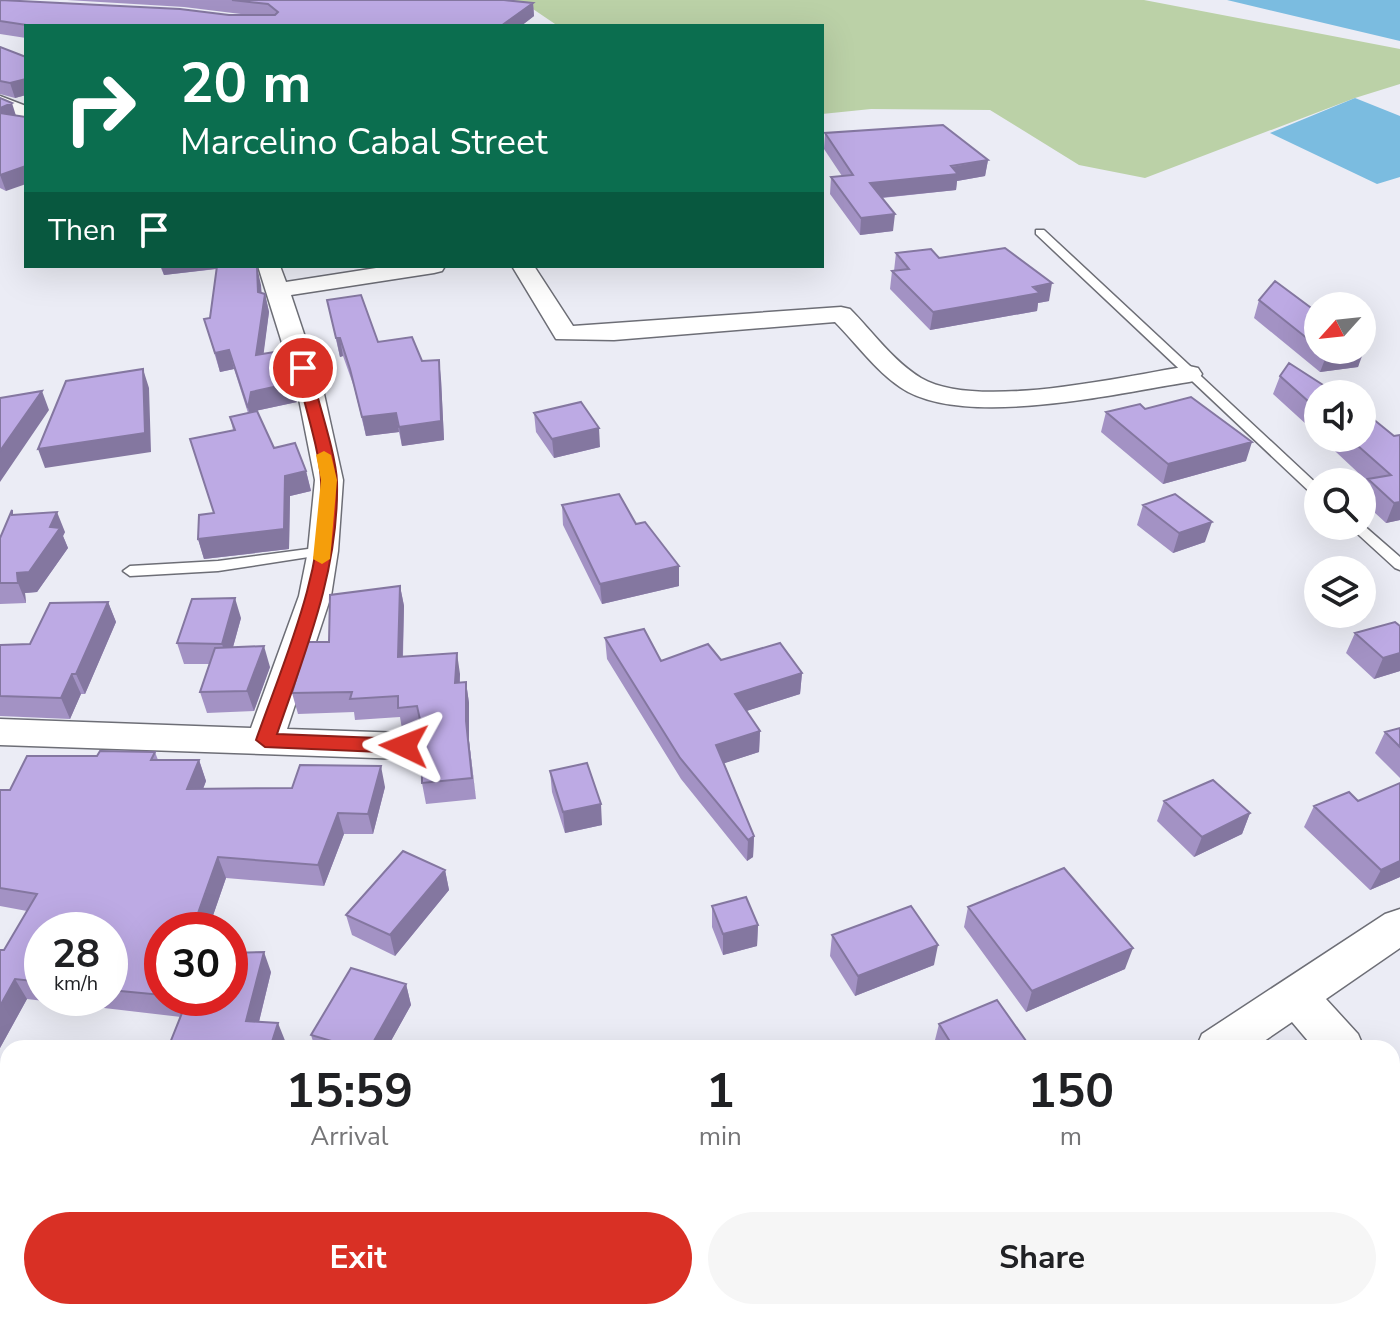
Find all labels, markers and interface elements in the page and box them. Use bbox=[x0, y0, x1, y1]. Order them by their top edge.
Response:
text: 20 m bbox=[180, 45, 311, 122]
icon: right bbox=[48, 56, 152, 160]
text: Marcelino Cabal Street bbox=[180, 118, 548, 167]
icon: arrive bbox=[132, 208, 176, 252]
text: Then bbox=[48, 210, 116, 251]
north arrow bbox=[1304, 292, 1376, 364]
map controls bbox=[1304, 292, 1376, 628]
pin bbox=[269, 334, 337, 402]
icon: arrive bbox=[281, 346, 325, 390]
button: sound bbox=[1304, 380, 1376, 452]
button: search bbox=[1304, 468, 1376, 540]
button: layers bbox=[1304, 556, 1376, 628]
position arrow bbox=[362, 704, 446, 788]
speed limit sign: 30 bbox=[144, 912, 248, 1016]
text: 28 bbox=[52, 927, 100, 981]
text: km/h bbox=[54, 970, 98, 997]
text: 15:59 bbox=[286, 1058, 413, 1124]
text: 1 bbox=[706, 1058, 735, 1124]
text: 150 bbox=[1028, 1058, 1114, 1124]
text: Arrival bbox=[310, 1119, 389, 1154]
text: min bbox=[699, 1119, 742, 1154]
text: m bbox=[1060, 1119, 1082, 1154]
button: Exit bbox=[24, 1212, 692, 1304]
button: Share bbox=[708, 1212, 1376, 1304]

